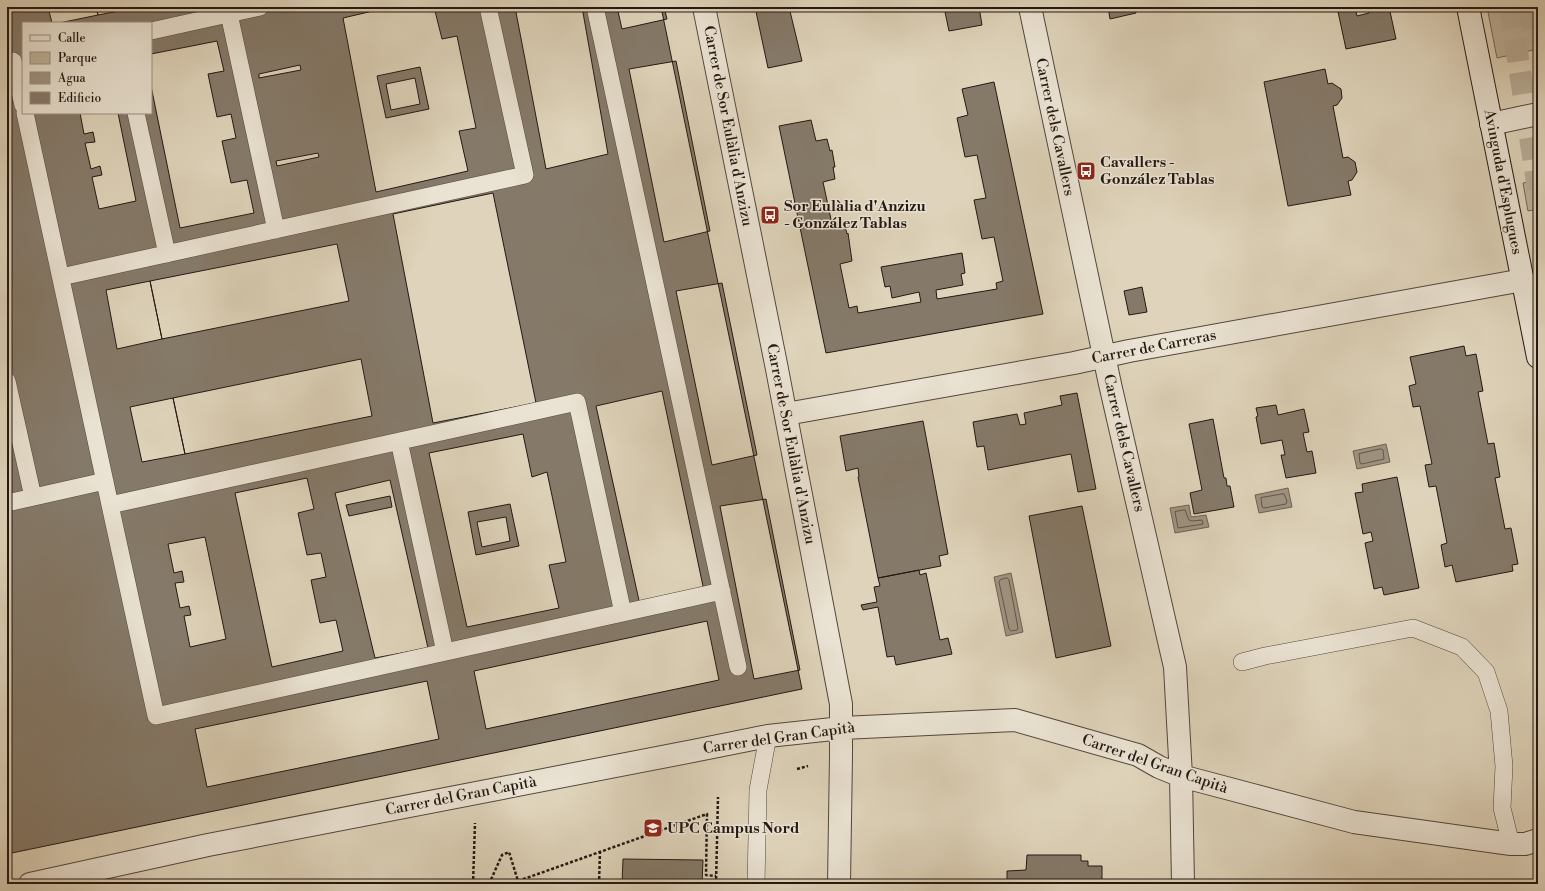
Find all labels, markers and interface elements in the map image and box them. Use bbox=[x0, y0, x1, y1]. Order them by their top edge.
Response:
legend bbox=[22, 22, 152, 114]
street label: Carrer de Sor Eulàlia d'Anzizu bbox=[699, 24, 757, 228]
text: Calle bbox=[58, 31, 85, 46]
text: Parque bbox=[58, 51, 97, 66]
street label: Carrer dels Cavallers bbox=[1031, 56, 1079, 198]
text: Agua bbox=[57, 71, 87, 86]
text: Edificio bbox=[58, 91, 101, 106]
street label: Avinguda d'Esplugues bbox=[1479, 107, 1526, 256]
place label: Cavallers - González Tablas bbox=[1100, 153, 1215, 189]
bus stop icon: Cavallers - González Tablas bbox=[1075, 160, 1097, 182]
place label: Sor Eulàlia d'Anzizu - González Tablas bbox=[784, 197, 926, 233]
bus stop icon: Sor Eulàlia d'Anzizu - González Tablas bbox=[759, 204, 781, 226]
street label: Carrer de Carreras bbox=[1090, 326, 1218, 368]
street label: Carrer de Sor Eulàlia d'Anzizu bbox=[762, 342, 820, 546]
street label: Carrer dels Cavallers bbox=[1099, 372, 1149, 514]
street label: Carrer del Gran Capità bbox=[702, 718, 857, 758]
street label: Carrer del Gran Capità bbox=[1079, 730, 1231, 798]
street label: Carrer del Gran Capità bbox=[384, 772, 538, 820]
school or university icon: UPC Campus Nord bbox=[642, 817, 664, 839]
place label: UPC Campus Nord bbox=[667, 819, 800, 838]

